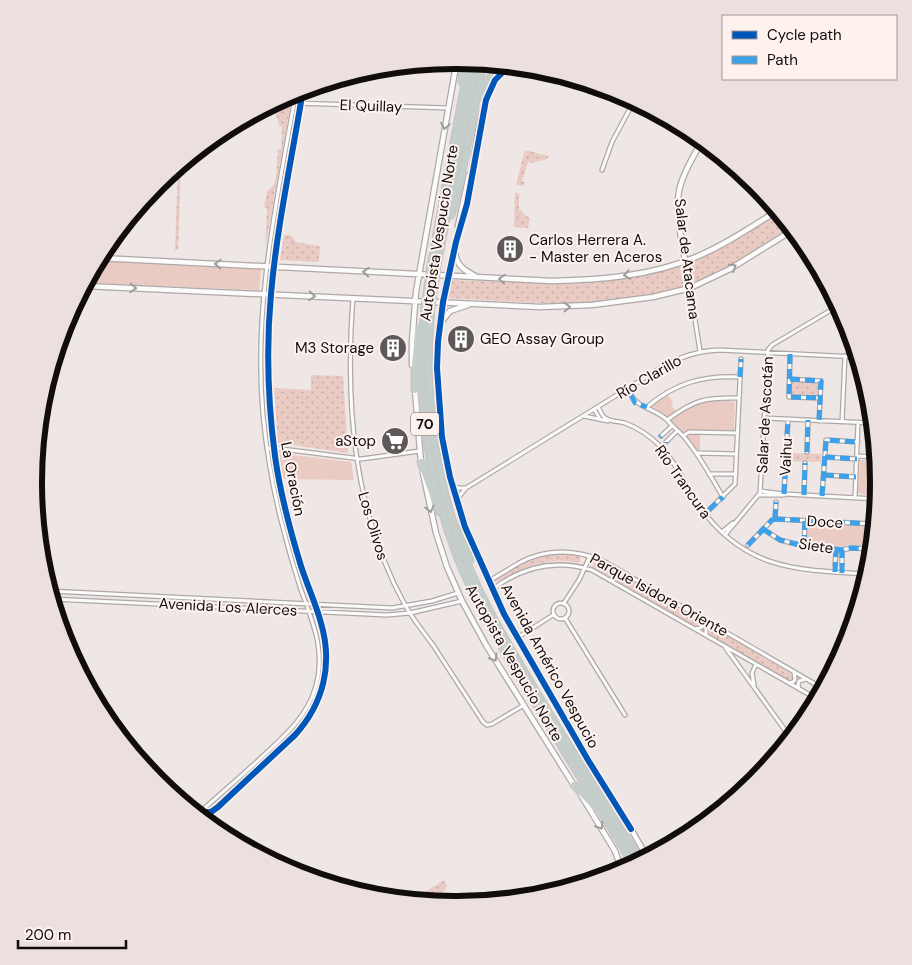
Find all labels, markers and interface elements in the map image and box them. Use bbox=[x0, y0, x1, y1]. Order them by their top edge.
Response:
legend bbox=[722, 15, 897, 80]
text: Cycle path bbox=[767, 25, 842, 45]
text: Path bbox=[767, 50, 798, 70]
street label: El Quillay bbox=[339, 95, 403, 117]
one-way arrow bbox=[441, 121, 451, 130]
street label: Autopista Vespucio Norte bbox=[415, 143, 463, 323]
street label: Salar de Atacama bbox=[670, 197, 704, 321]
place label: Carlos Herrera A. - Master en Aceros bbox=[529, 230, 662, 267]
building icon: Carlos Herrera A. - Master en Aceros bbox=[495, 234, 525, 264]
one-way arrow bbox=[214, 258, 222, 269]
one-way arrow bbox=[728, 263, 737, 273]
one-way arrow bbox=[361, 266, 369, 277]
one-way arrow bbox=[623, 270, 631, 280]
one-way arrow bbox=[498, 273, 506, 284]
one-way arrow bbox=[130, 283, 138, 293]
one-way arrow bbox=[308, 291, 316, 302]
one-way arrow bbox=[564, 302, 571, 312]
building icon: GEO Assay Group bbox=[446, 324, 476, 354]
place label: GEO Assay Group bbox=[480, 329, 604, 349]
building icon: M3 Storage bbox=[378, 333, 408, 363]
place label: M3 Storage bbox=[295, 338, 374, 358]
street label: Río Clarillo bbox=[613, 350, 685, 404]
street label: Salar de Ascotán bbox=[752, 356, 778, 474]
road number: 70 bbox=[411, 412, 439, 436]
supermarket icon: aStop bbox=[380, 426, 410, 456]
place label: aStop bbox=[335, 431, 376, 451]
street label: Vaihu bbox=[775, 437, 797, 477]
street label: La Oración bbox=[276, 440, 310, 518]
street label: Río Trancura bbox=[650, 441, 716, 523]
street label: Los Olivos bbox=[353, 489, 393, 563]
one-way arrow bbox=[424, 505, 435, 514]
street label: Doce bbox=[806, 511, 844, 533]
street label: Siete bbox=[797, 533, 835, 559]
street label: Parque Isidora Oriente bbox=[586, 549, 732, 641]
street label: Avenida Américo Vespucio bbox=[496, 580, 604, 752]
street label: Autopista Vespucio Norte bbox=[461, 581, 567, 745]
street label: Avenida Los Alerces bbox=[158, 593, 298, 621]
one-way arrow bbox=[488, 652, 498, 661]
one-way arrow bbox=[594, 820, 603, 829]
scale bar bbox=[18, 918, 125, 950]
text: 200 m bbox=[25, 925, 71, 945]

